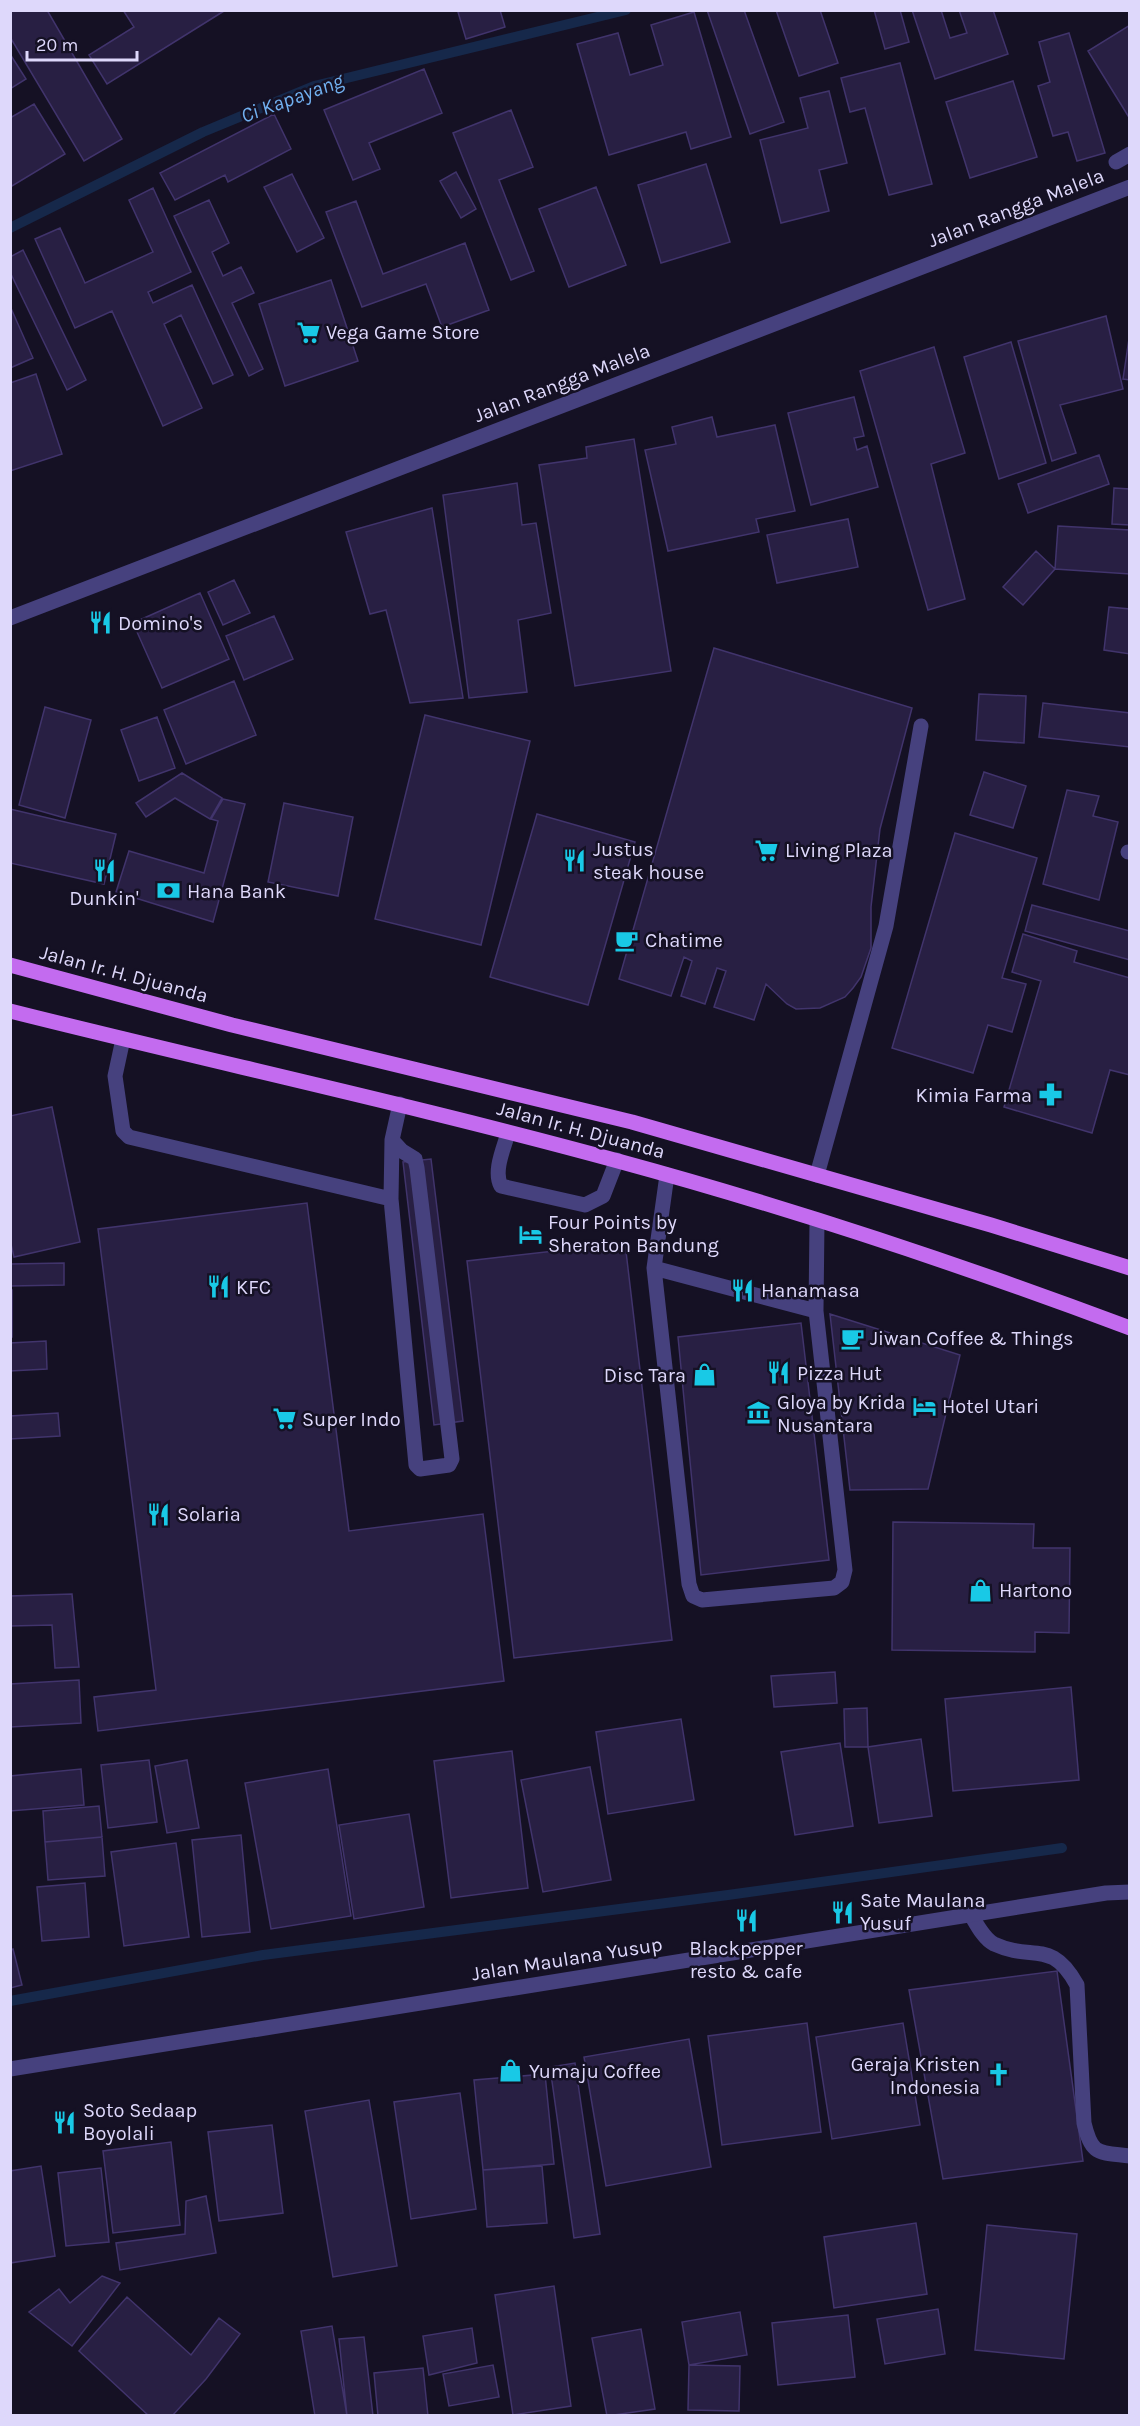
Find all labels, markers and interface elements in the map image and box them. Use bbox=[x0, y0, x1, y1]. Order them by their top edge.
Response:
scale bar bbox=[27, 24, 136, 62]
text: 20 m bbox=[36, 34, 78, 56]
water label: Ci Kapayang bbox=[237, 68, 348, 128]
street label: Jalan Rangga Malela bbox=[925, 164, 1107, 252]
supermarket icon: Vega Game Store bbox=[295, 319, 321, 345]
place label: Vega Game Store bbox=[326, 321, 480, 344]
street label: Jalan Rangga Malela bbox=[471, 339, 653, 427]
restaurant icon: Domino's bbox=[87, 610, 113, 636]
place label: Domino's bbox=[118, 612, 203, 635]
supermarket icon: Living Plaza bbox=[754, 837, 780, 863]
place label: Justus steak house bbox=[593, 838, 704, 884]
place label: Living Plaza bbox=[785, 839, 893, 862]
restaurant icon: Justus steak house bbox=[562, 847, 588, 873]
restaurant icon: Dunkin' bbox=[91, 857, 117, 883]
bank icon: Hana Bank bbox=[156, 878, 182, 904]
place label: Hana Bank bbox=[187, 880, 286, 903]
place label: Dunkin' bbox=[69, 887, 139, 910]
cafe icon: Chatime bbox=[614, 927, 640, 953]
place label: Chatime bbox=[645, 929, 723, 952]
street label: Jalan Ir. H. Djuanda bbox=[38, 941, 210, 1007]
pharmacy icon: Kimia Farma bbox=[1037, 1082, 1063, 1108]
place label: Kimia Farma bbox=[916, 1084, 1032, 1107]
street label: Jalan Ir. H. Djuanda bbox=[495, 1097, 667, 1163]
place label: Four Points by Sheraton Bandung bbox=[548, 1211, 719, 1257]
hotel icon: Four Points by Sheraton Bandung bbox=[517, 1221, 543, 1247]
restaurant icon: KFC bbox=[205, 1274, 231, 1300]
place label: KFC bbox=[236, 1276, 271, 1299]
restaurant icon: Hanamasa bbox=[730, 1277, 756, 1303]
place label: Hanamasa bbox=[761, 1279, 860, 1302]
cafe icon: Jiwan Coffee & Things bbox=[839, 1325, 865, 1351]
place label: Jiwan Coffee & Things bbox=[870, 1327, 1073, 1350]
restaurant icon: Pizza Hut bbox=[766, 1360, 792, 1386]
shop icon: Disc Tara bbox=[691, 1362, 717, 1388]
place label: Pizza Hut bbox=[797, 1362, 882, 1385]
place label: Disc Tara bbox=[604, 1364, 686, 1387]
place label: Gloya by Krida Nusantara bbox=[777, 1391, 906, 1437]
hotel icon: Hotel Utari bbox=[911, 1393, 937, 1419]
place label: Hotel Utari bbox=[942, 1395, 1039, 1418]
museum icon: Gloya by Krida Nusantara bbox=[746, 1400, 772, 1426]
supermarket icon: Super Indo bbox=[271, 1406, 297, 1432]
place label: Super Indo bbox=[302, 1408, 401, 1431]
restaurant icon: Solaria bbox=[146, 1501, 172, 1527]
place label: Solaria bbox=[177, 1503, 241, 1526]
shop icon: Hartono bbox=[968, 1577, 994, 1603]
place label: Hartono bbox=[999, 1579, 1072, 1602]
place label: Sate Maulana Yusuf bbox=[860, 1889, 985, 1935]
restaurant icon: Sate Maulana Yusuf bbox=[829, 1899, 855, 1925]
restaurant icon: Blackpepper resto & cafe bbox=[733, 1908, 759, 1934]
street label: Jalan Maulana Yusup bbox=[470, 1933, 664, 1985]
place label: Blackpepper resto & cafe bbox=[689, 1937, 803, 1983]
place label: Geraja Kristen Indonesia bbox=[851, 2053, 980, 2099]
shop icon: Yumaju Coffee bbox=[498, 2058, 524, 2084]
place label: Yumaju Coffee bbox=[529, 2060, 661, 2083]
church icon: Geraja Kristen Indonesia bbox=[985, 2062, 1011, 2088]
place label: Soto Sedaap Boyolali bbox=[83, 2099, 197, 2145]
restaurant icon: Soto Sedaap Boyolali bbox=[52, 2109, 78, 2135]

